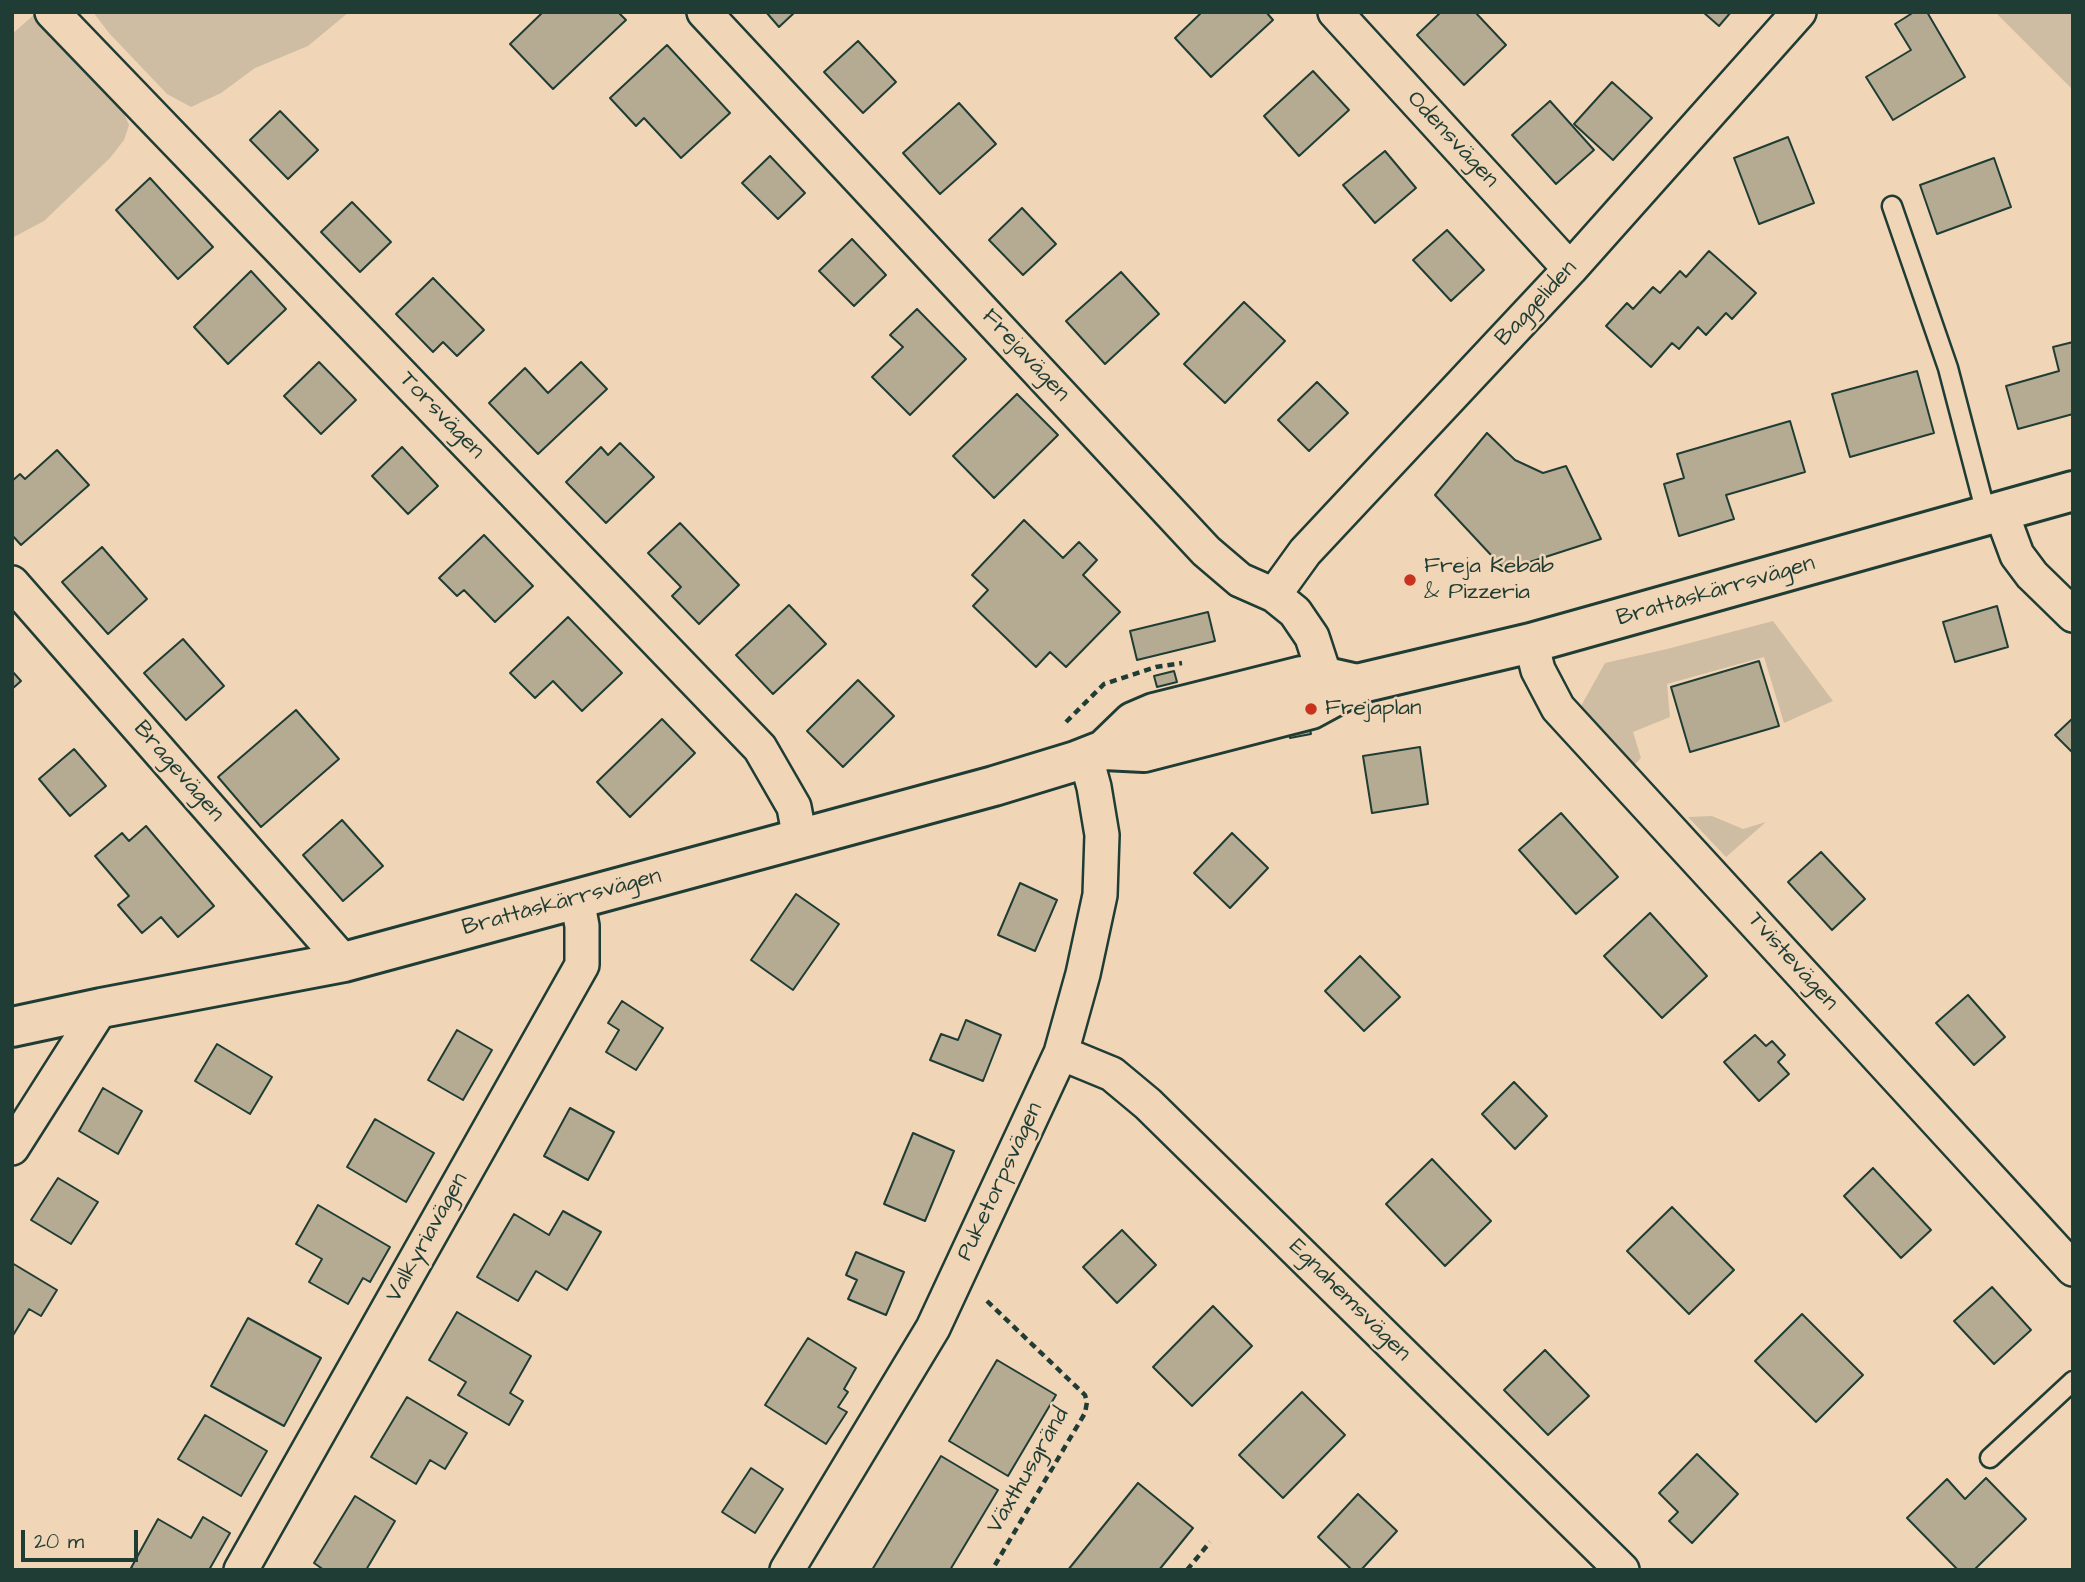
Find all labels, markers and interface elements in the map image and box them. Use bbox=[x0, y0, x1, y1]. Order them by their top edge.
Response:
street label: Odensvägen bbox=[1400, 86, 1504, 194]
street label: Baggeliden bbox=[1490, 255, 1584, 353]
street label: Frejavägen bbox=[975, 304, 1075, 408]
street label: Torsvägen bbox=[393, 367, 489, 465]
street label: Brattåskärrsvägen bbox=[1614, 551, 1818, 633]
place label: Freja Kebab & Pizzeria bbox=[1424, 553, 1554, 607]
marker: Freja Kebab & Pizzeria bbox=[1402, 572, 1418, 588]
place label: Frejaplan bbox=[1325, 695, 1421, 723]
marker: Frejaplan bbox=[1303, 701, 1319, 717]
street label: Bragevägen bbox=[127, 716, 229, 828]
street label: Brattåskärrsvägen bbox=[460, 863, 664, 943]
street label: Tvistevägen bbox=[1741, 907, 1843, 1017]
street label: Puketorpsvägen bbox=[952, 1098, 1050, 1266]
street label: Valkyriavägen bbox=[381, 1168, 475, 1308]
street label: Egnahemsvägen bbox=[1282, 1234, 1416, 1368]
street label: Växthusgränd bbox=[982, 1403, 1076, 1539]
scale bar bbox=[24, 1516, 142, 1560]
text: 20 m bbox=[34, 1527, 84, 1556]

